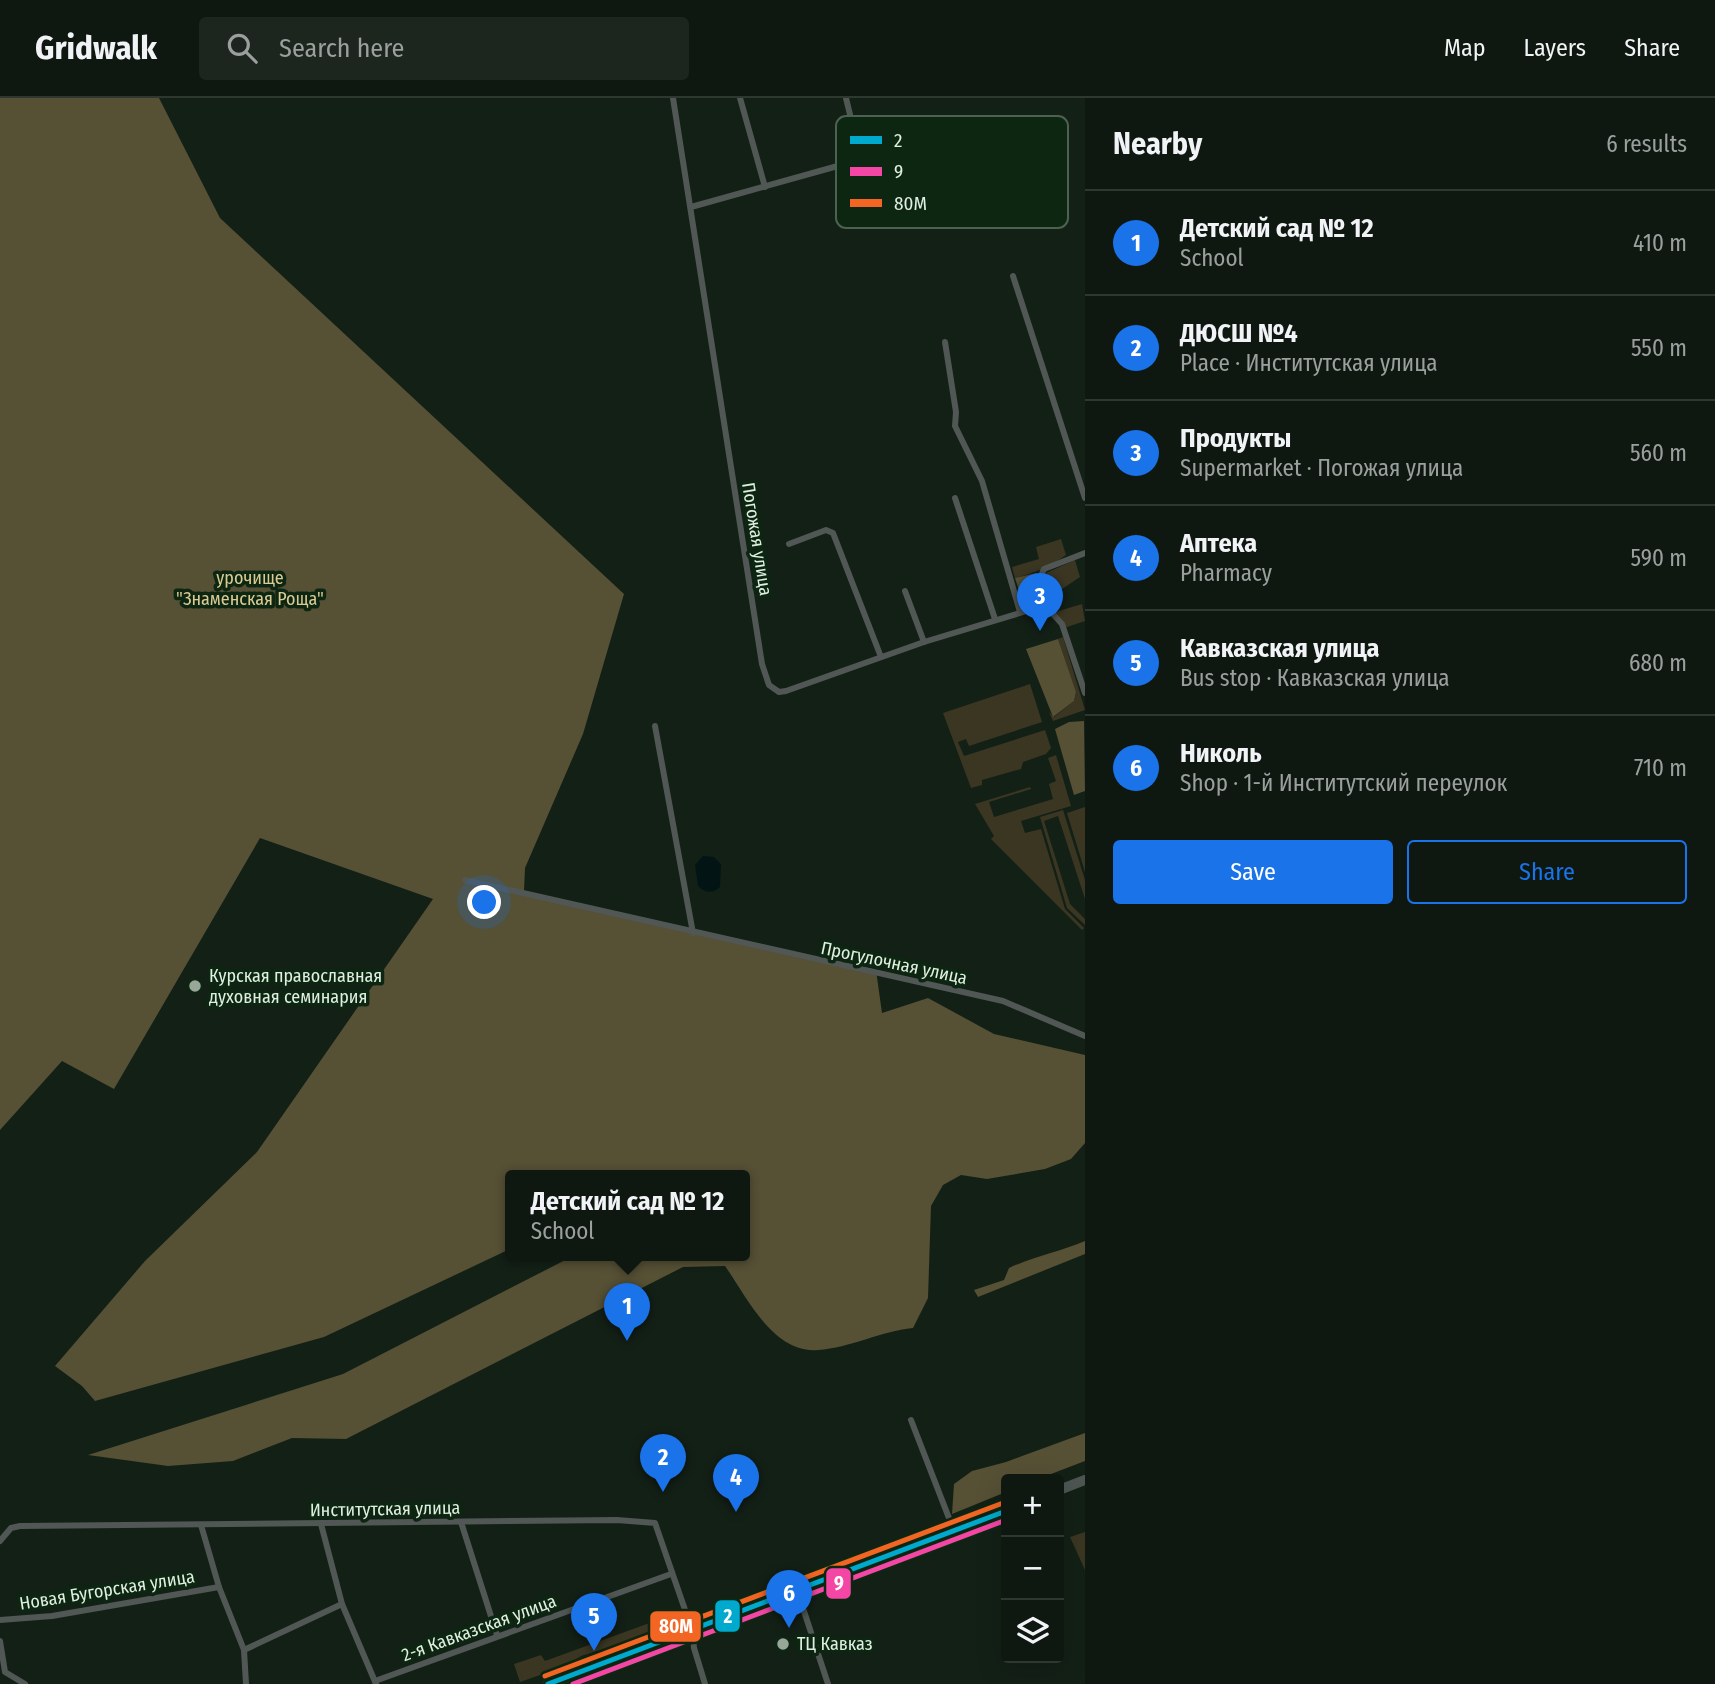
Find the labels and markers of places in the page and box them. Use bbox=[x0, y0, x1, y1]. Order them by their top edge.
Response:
pin: 3 bbox=[1017, 573, 1063, 631]
place label: Курская православная духовная семинария bbox=[209, 965, 382, 1008]
marker: Курская православная духовная семинария bbox=[187, 978, 203, 994]
pin: 1 bbox=[604, 1283, 650, 1341]
pin: 2 bbox=[640, 1434, 686, 1492]
pin: 4 bbox=[713, 1454, 759, 1512]
pin: 6 bbox=[766, 1570, 812, 1628]
pin: 5 bbox=[571, 1593, 617, 1651]
place label: ТЦ Кавказ bbox=[797, 1633, 873, 1655]
marker: ТЦ Кавказ bbox=[775, 1636, 791, 1652]

